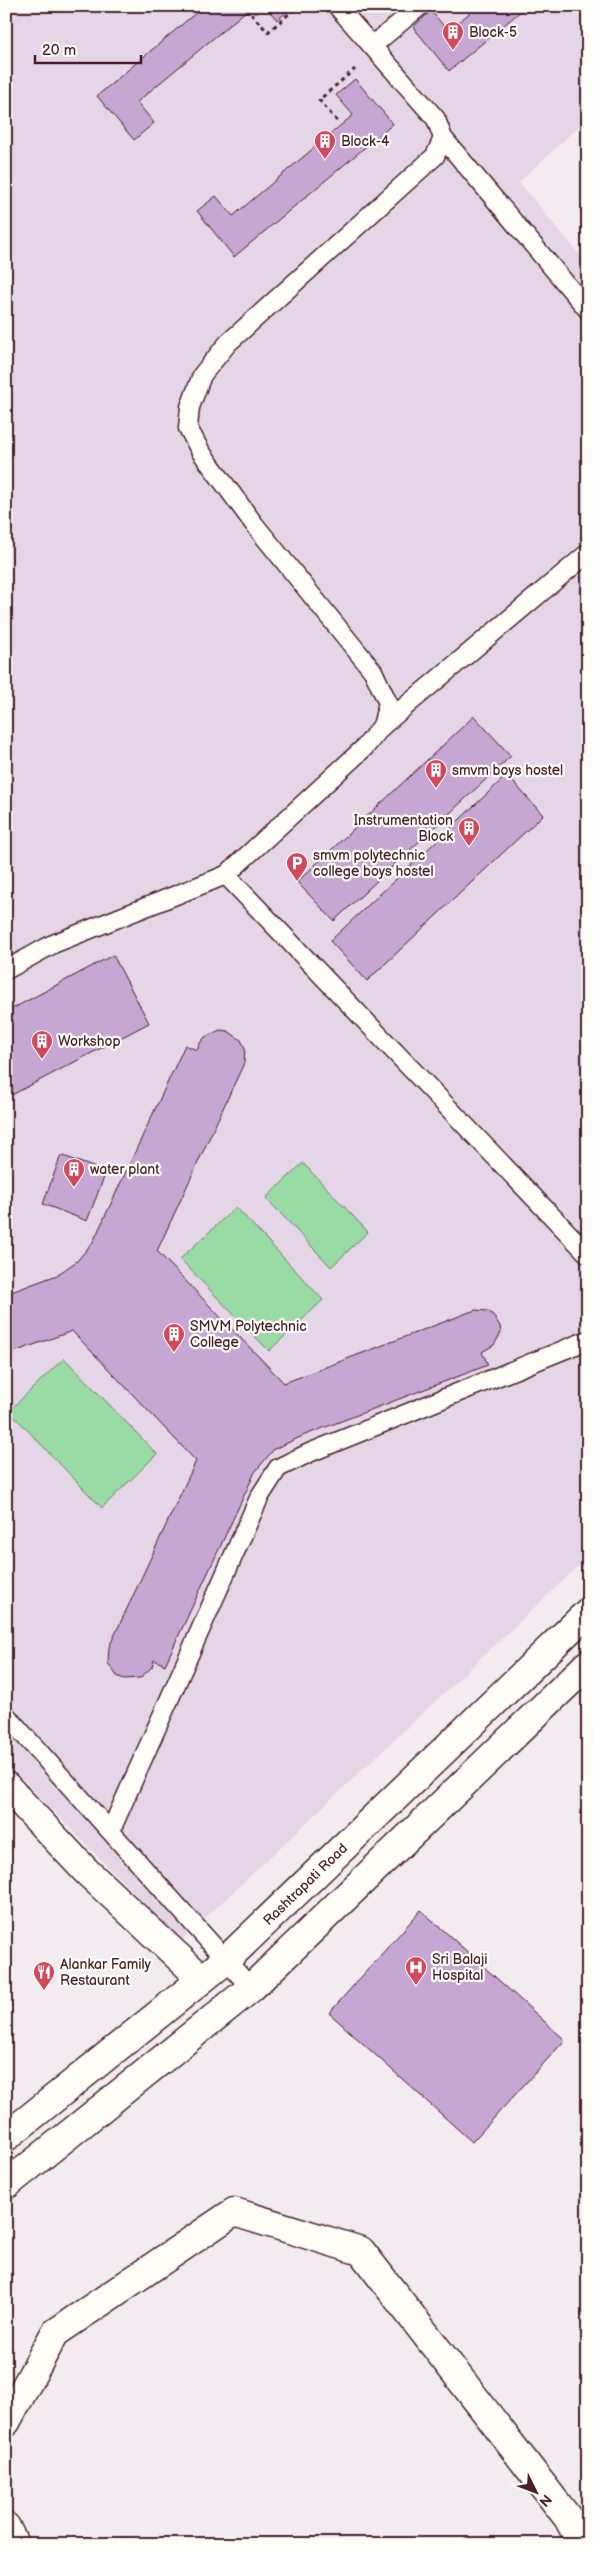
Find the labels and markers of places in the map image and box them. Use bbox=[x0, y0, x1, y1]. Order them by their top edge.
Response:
building icon: Block-5 bbox=[441, 20, 465, 51]
place label: Block-5 bbox=[469, 24, 517, 41]
building icon: Block-4 bbox=[313, 129, 337, 160]
place label: Block-4 bbox=[341, 133, 390, 150]
building icon: smvm boys hostel bbox=[424, 758, 448, 789]
place label: smvm boys hostel bbox=[452, 762, 563, 779]
place label: Instrumentation Block bbox=[354, 812, 453, 845]
building icon: Instrumentation Block bbox=[457, 816, 481, 847]
place label: smvm polytechnic college boys hostel bbox=[313, 847, 434, 880]
parking icon: smvm polytechnic college boys hostel bbox=[285, 851, 309, 882]
building icon: Workshop bbox=[30, 1029, 54, 1060]
place label: Workshop bbox=[58, 1033, 121, 1050]
building icon: water plant bbox=[62, 1157, 86, 1188]
place label: water plant bbox=[90, 1161, 160, 1178]
place label: SMVM Polytechnic College bbox=[190, 1318, 307, 1351]
building icon: SMVM Polytechnic College bbox=[162, 1322, 186, 1353]
place label: Sri Balaji Hospital bbox=[432, 1951, 488, 1984]
hospital icon: Sri Balaji Hospital bbox=[404, 1955, 428, 1986]
place label: Alankar Family Restaurant bbox=[60, 1956, 152, 1989]
restaurant icon: Alankar Family Restaurant bbox=[32, 1960, 56, 1991]

